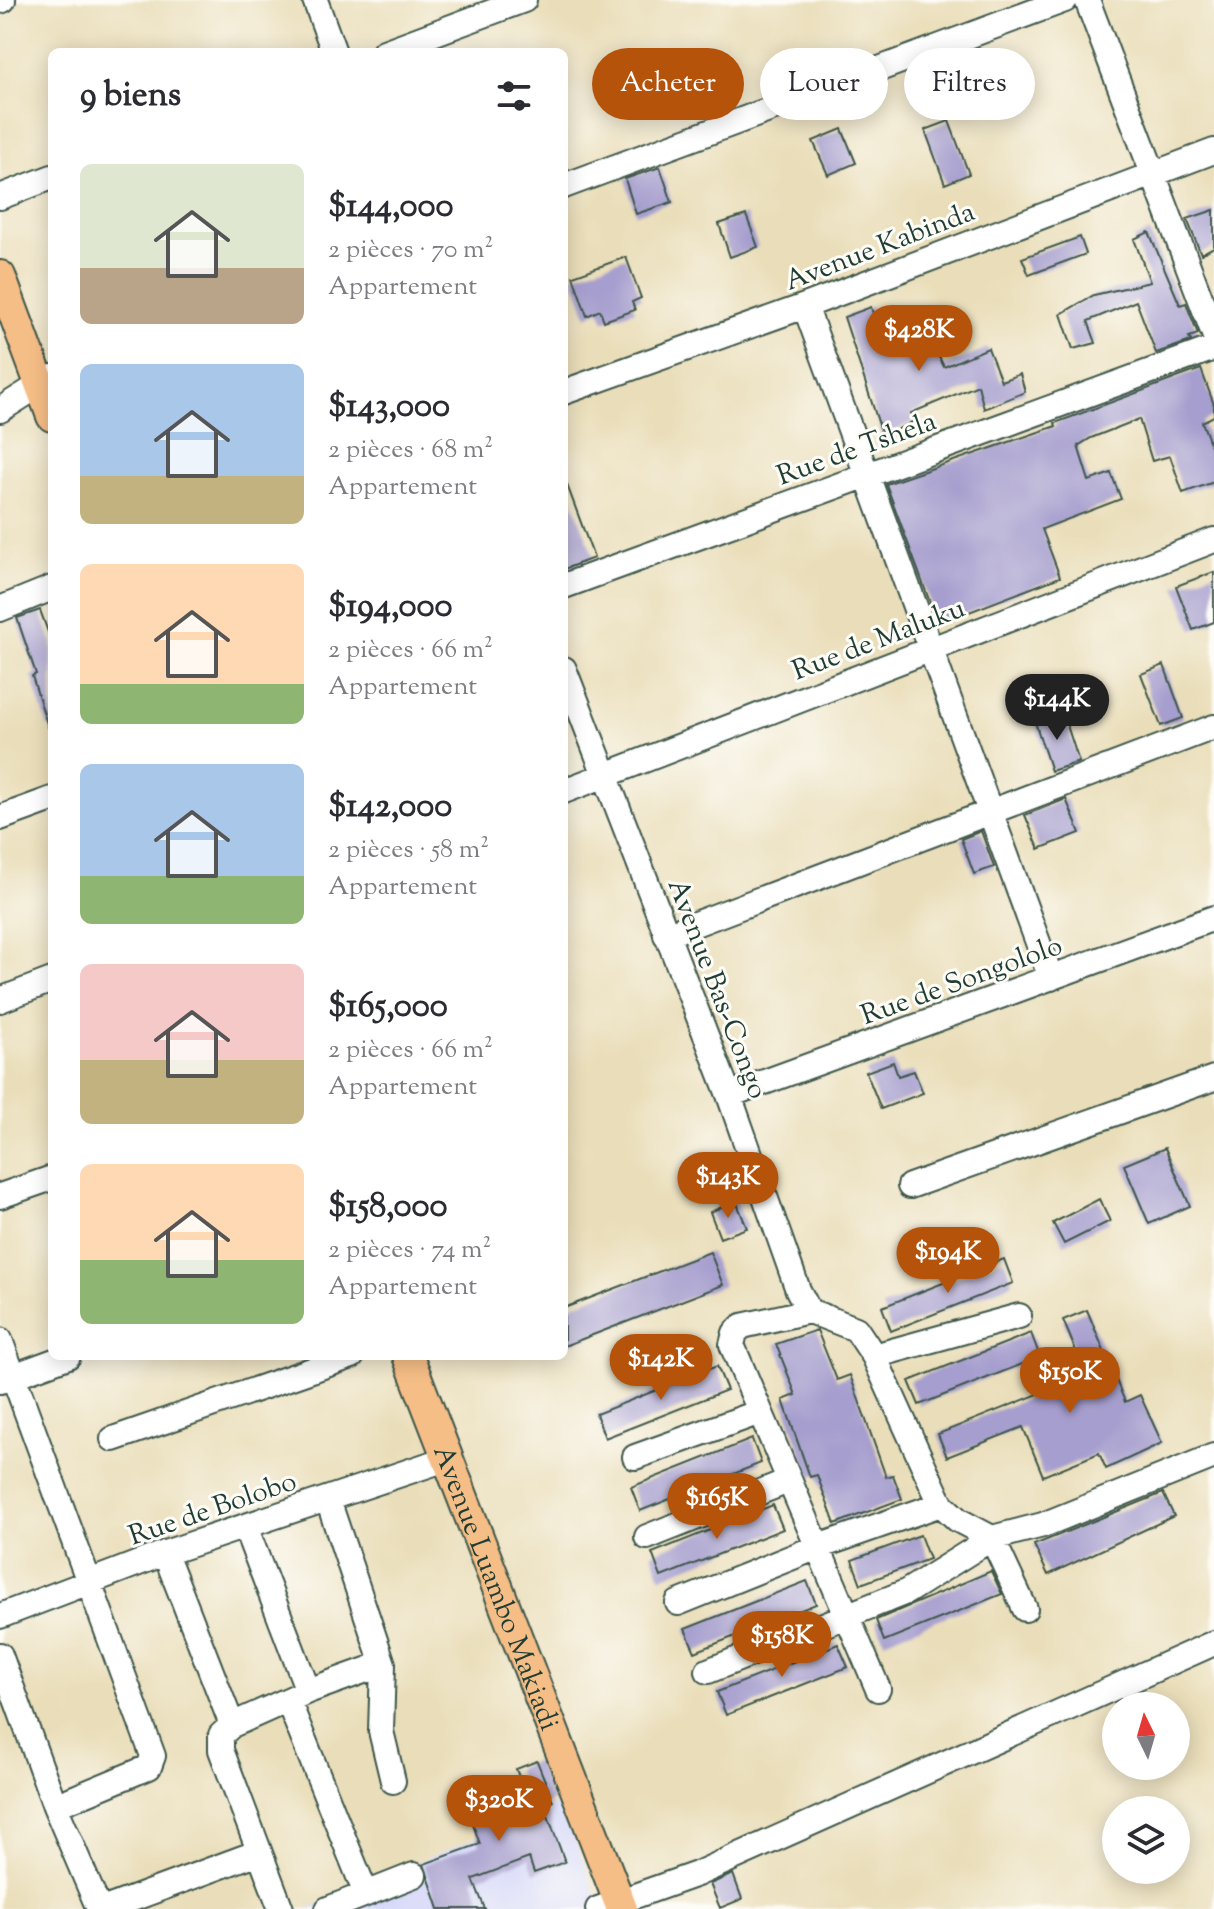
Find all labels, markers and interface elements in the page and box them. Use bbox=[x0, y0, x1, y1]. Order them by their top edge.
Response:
chip: Acheter bbox=[592, 48, 744, 120]
chip: Louer bbox=[760, 48, 888, 120]
chip: Filtres bbox=[904, 48, 1035, 120]
text: 9 biens bbox=[80, 72, 181, 121]
icon: filters bbox=[492, 74, 536, 118]
text: $144,000 bbox=[328, 183, 453, 232]
street label: Avenue Kabinda bbox=[779, 193, 981, 302]
icon: home bbox=[144, 196, 240, 292]
text: 2 pièces · 70 m² bbox=[328, 232, 493, 269]
text: Appartement bbox=[328, 269, 477, 306]
pin: $428K bbox=[863, 305, 975, 373]
text: $428K bbox=[884, 312, 954, 349]
text: $143,000 bbox=[328, 383, 450, 432]
icon: home bbox=[144, 396, 240, 492]
street label: Rue de Tshela bbox=[772, 402, 942, 497]
text: 2 pièces · 68 m² bbox=[328, 432, 493, 469]
text: Appartement bbox=[328, 469, 477, 506]
text: $194,000 bbox=[328, 583, 452, 632]
street label: Rue de Maluku bbox=[787, 589, 971, 692]
icon: home bbox=[144, 596, 240, 692]
text: 2 pièces · 66 m² bbox=[328, 632, 493, 669]
text: Appartement bbox=[328, 669, 477, 706]
pin: $144K bbox=[1001, 674, 1113, 742]
text: $144K bbox=[1023, 681, 1091, 718]
text: $142,000 bbox=[328, 783, 452, 832]
icon: home bbox=[144, 796, 240, 892]
text: 2 pièces · 58 m² bbox=[328, 832, 489, 869]
text: Appartement bbox=[328, 869, 477, 906]
street label: Avenue Bas-Congo bbox=[656, 873, 777, 1105]
street label: Rue de Songololo bbox=[856, 927, 1068, 1037]
text: $165,000 bbox=[328, 983, 448, 1032]
icon: home bbox=[144, 996, 240, 1092]
text: 2 pièces · 66 m² bbox=[328, 1032, 493, 1069]
text: Appartement bbox=[328, 1069, 477, 1106]
pin: $143K bbox=[672, 1152, 784, 1220]
text: $143K bbox=[695, 1159, 761, 1196]
text: $158,000 bbox=[328, 1183, 447, 1232]
icon: home bbox=[144, 1196, 240, 1292]
pin: $194K bbox=[892, 1227, 1004, 1295]
text: 2 pièces · 74 m² bbox=[328, 1232, 491, 1269]
text: $194K bbox=[914, 1234, 982, 1271]
text: Appartement bbox=[328, 1269, 477, 1306]
pin: $142K bbox=[605, 1334, 717, 1402]
text: $142K bbox=[628, 1341, 694, 1378]
pin: $150K bbox=[1014, 1347, 1126, 1415]
text: $150K bbox=[1038, 1354, 1102, 1391]
street label: Avenue Luambo Makiadi bbox=[421, 1440, 568, 1737]
street label: Rue de Bolobo bbox=[124, 1462, 302, 1557]
pin: $165K bbox=[661, 1473, 773, 1541]
text: $165K bbox=[685, 1480, 749, 1517]
pin: $158K bbox=[726, 1611, 838, 1679]
text: $158K bbox=[750, 1618, 814, 1655]
north arrow bbox=[1102, 1692, 1190, 1780]
map controls bbox=[1102, 1692, 1190, 1884]
pin: $320K bbox=[443, 1775, 555, 1843]
text: $320K bbox=[464, 1782, 534, 1819]
button: layers bbox=[1102, 1796, 1190, 1884]

